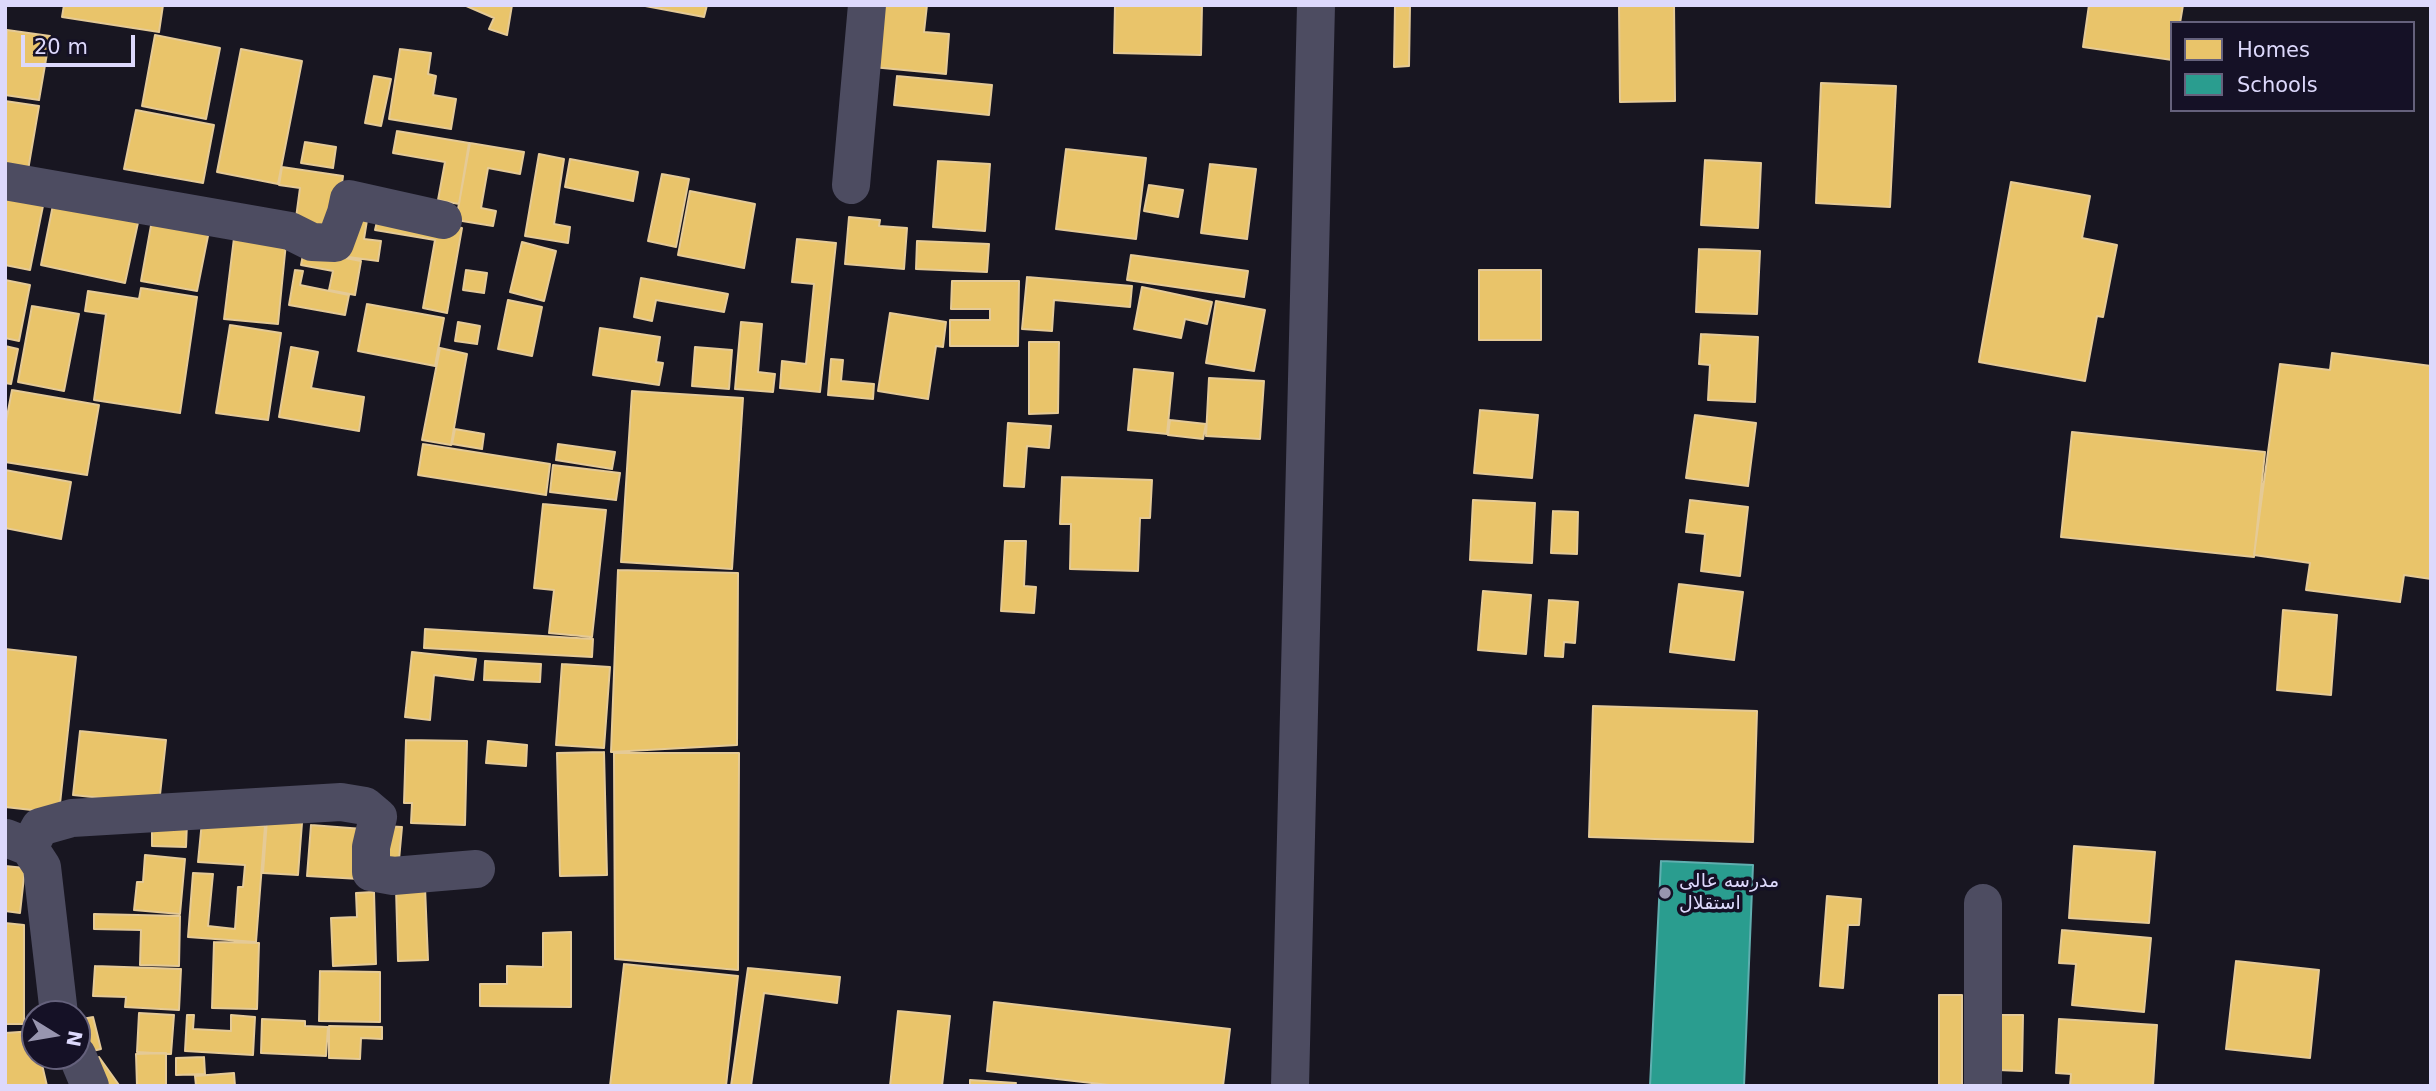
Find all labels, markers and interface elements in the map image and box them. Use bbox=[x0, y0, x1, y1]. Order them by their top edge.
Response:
scale bar bbox=[24, 21, 138, 65]
legend bbox=[2170, 21, 2415, 112]
text: 20 m bbox=[34, 35, 88, 59]
text: Homes bbox=[2237, 38, 2310, 62]
text: Schools bbox=[2237, 73, 2318, 97]
place label: مدرسه عالی استقلال bbox=[1679, 871, 1779, 915]
marker: مدرسه عالی استقلال bbox=[1657, 885, 1673, 901]
north arrow bbox=[21, 1000, 91, 1070]
text: N bbox=[62, 1029, 87, 1049]

